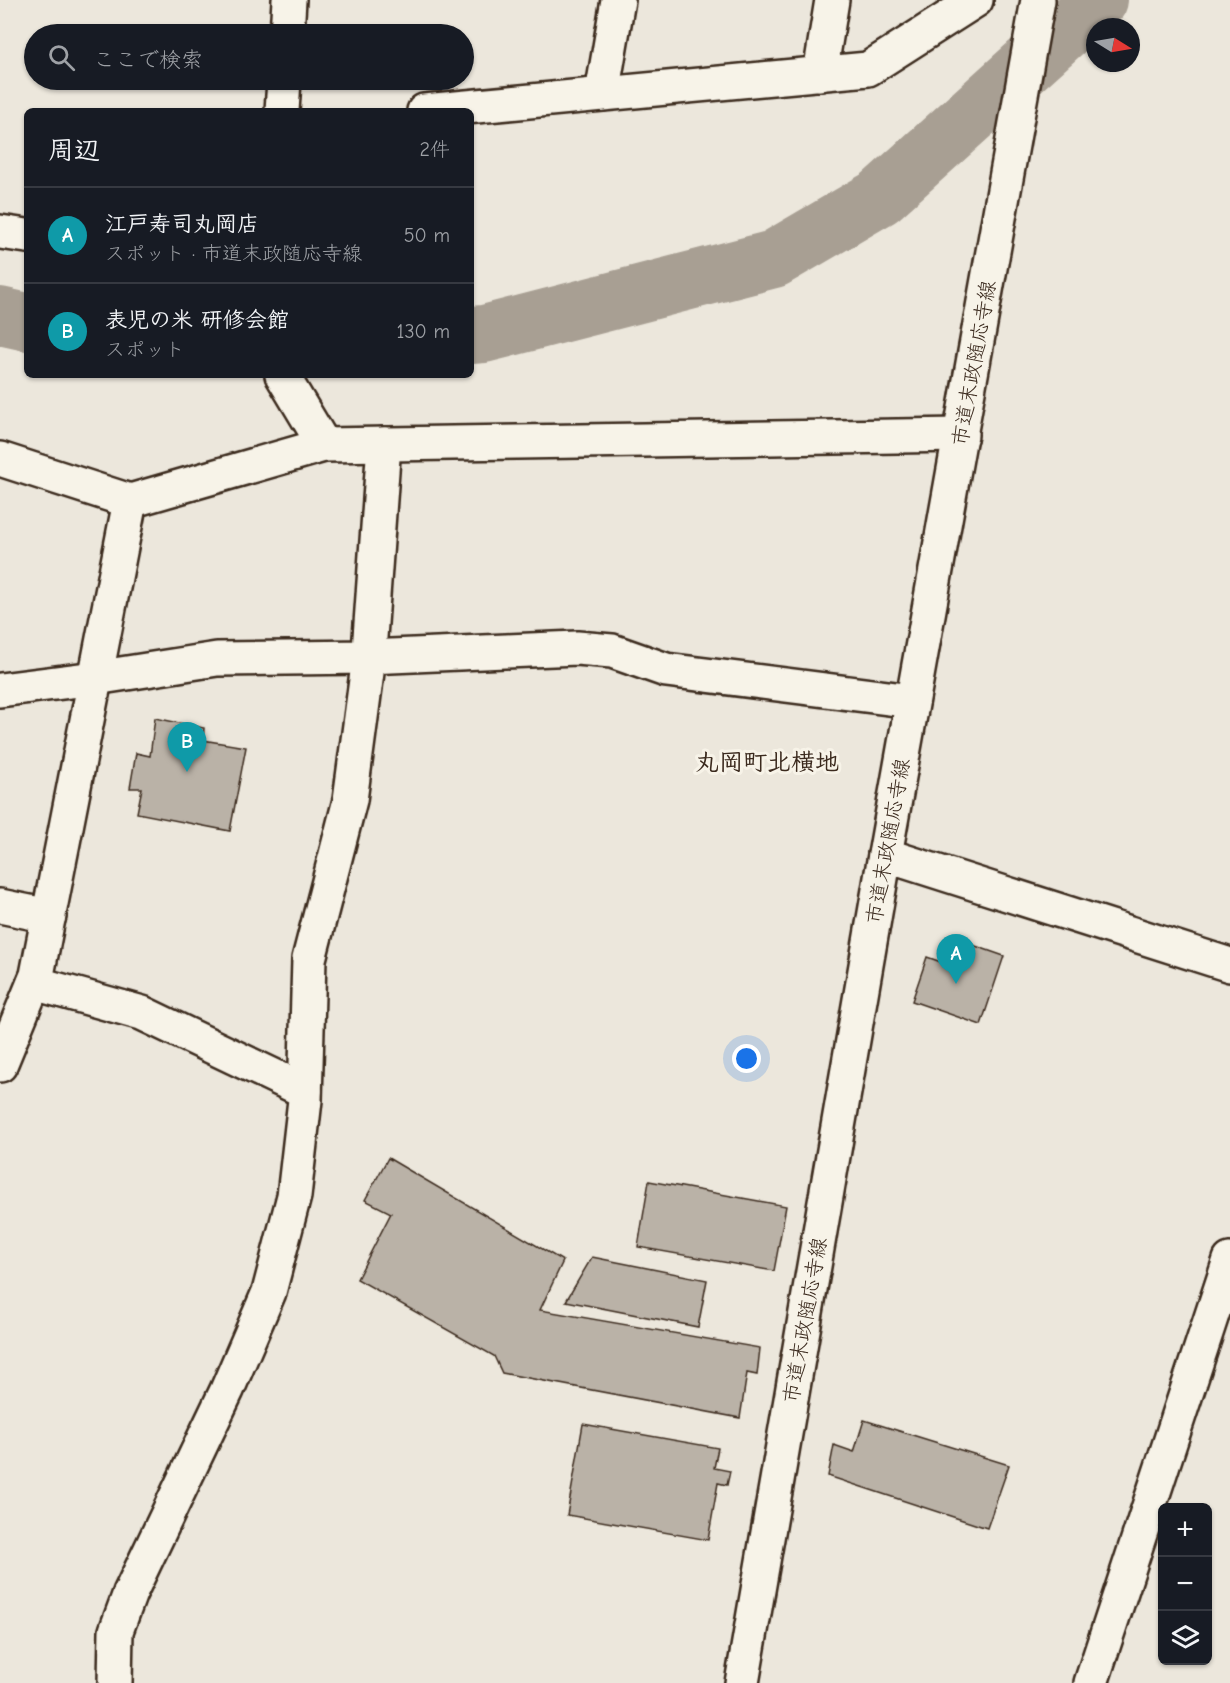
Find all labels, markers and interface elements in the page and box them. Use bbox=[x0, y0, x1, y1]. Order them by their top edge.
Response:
north arrow bbox=[1086, 18, 1140, 72]
search box bbox=[24, 24, 474, 90]
icon: search bbox=[45, 41, 78, 74]
text: ここで検索 bbox=[93, 47, 203, 73]
text: 周辺 bbox=[48, 136, 100, 166]
text: 2件 bbox=[420, 138, 450, 161]
text: 江戸寿司丸岡店 bbox=[105, 211, 259, 237]
text: A bbox=[62, 224, 73, 247]
text: 50 m bbox=[404, 224, 450, 247]
text: スポット · 市道末政随応寺線 bbox=[105, 242, 362, 265]
street label: 市道末政随応寺線 bbox=[948, 278, 1000, 448]
text: 表児の米 研修会館 bbox=[105, 307, 289, 333]
text: B bbox=[61, 320, 74, 343]
text: 130 m bbox=[397, 320, 450, 343]
text: スポット bbox=[105, 338, 185, 361]
pin: B bbox=[168, 722, 207, 772]
district label: 丸岡町北横地 bbox=[695, 748, 839, 776]
street label: 市道末政随応寺線 bbox=[862, 756, 914, 926]
pin: A bbox=[936, 934, 976, 984]
your location bbox=[732, 1044, 761, 1073]
street label: 市道末政随応寺線 bbox=[779, 1235, 831, 1405]
map controls bbox=[1158, 1503, 1212, 1665]
button: + bbox=[1158, 1503, 1212, 1557]
button: − bbox=[1158, 1557, 1212, 1611]
button: layers bbox=[1158, 1611, 1212, 1665]

